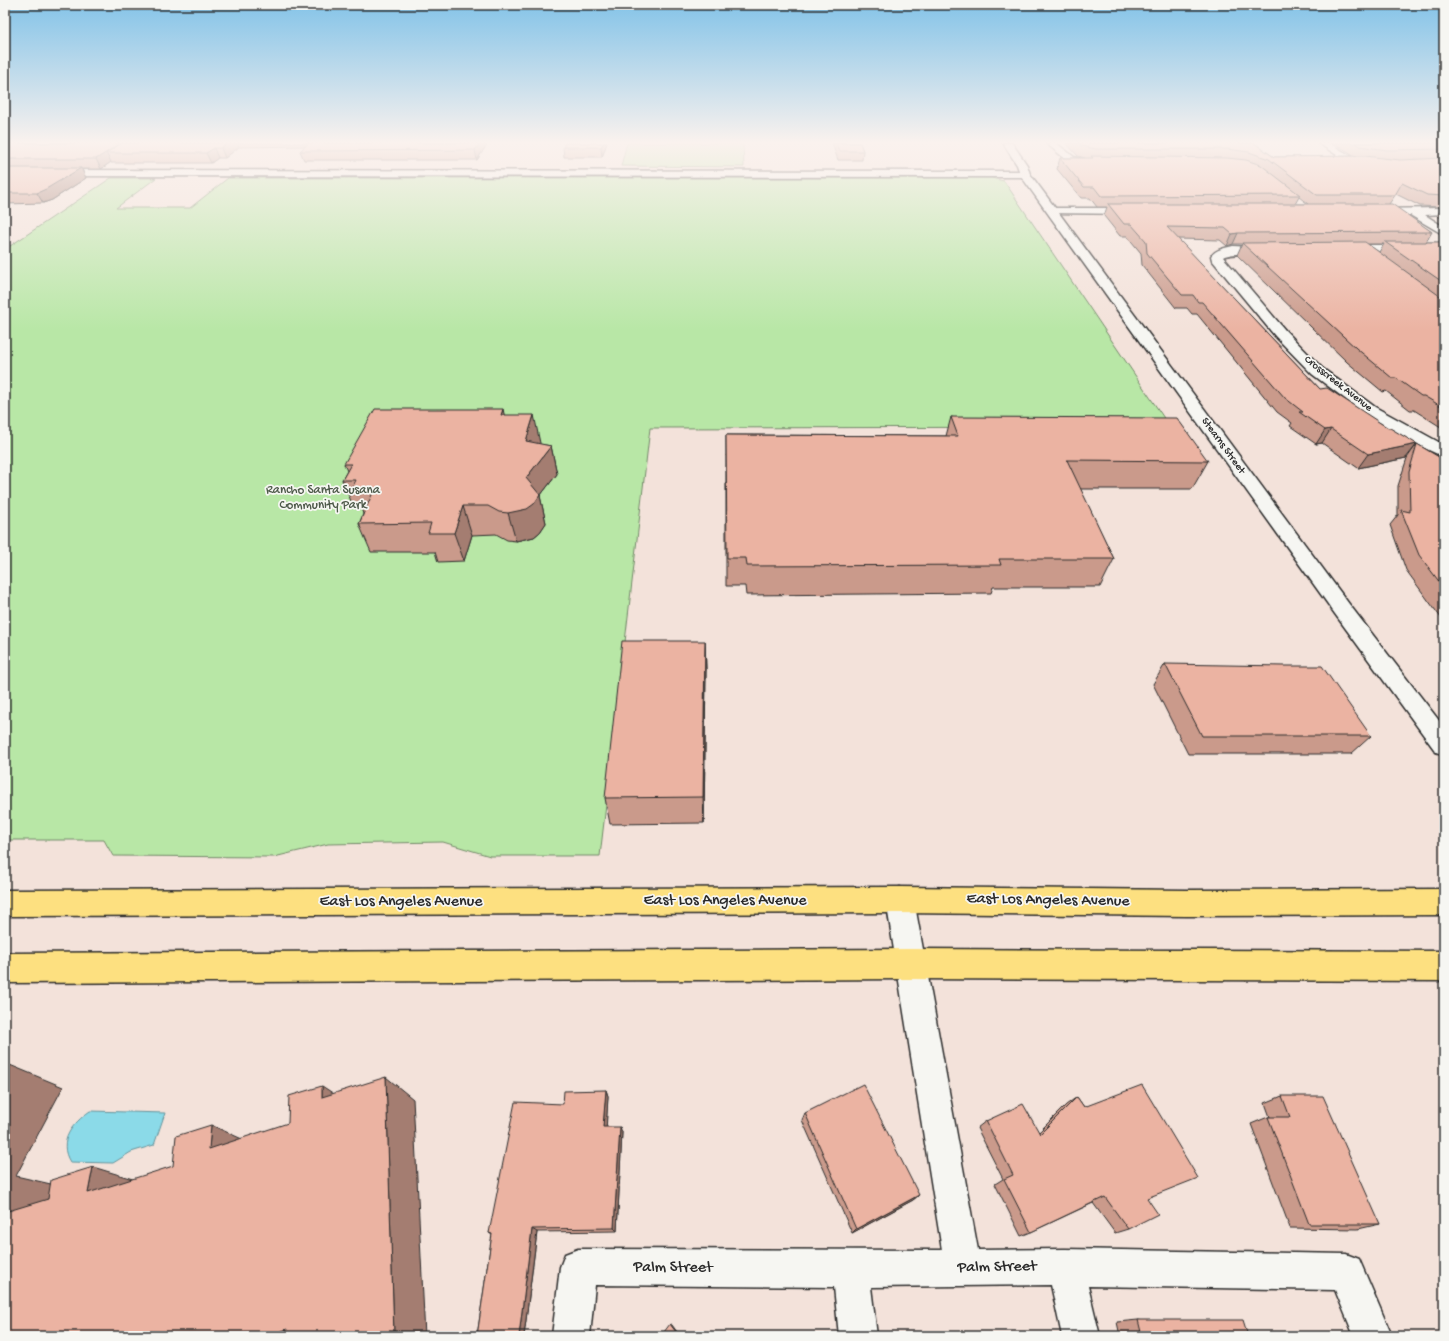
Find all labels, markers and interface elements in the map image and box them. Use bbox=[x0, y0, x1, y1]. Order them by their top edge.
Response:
street label: Crosscreek Avenue bbox=[1302, 354, 1375, 415]
street label: Stearns Street bbox=[1199, 416, 1248, 478]
park label: Rancho Santa Susana Community Park bbox=[266, 483, 381, 513]
street label: East Los Angeles Avenue bbox=[966, 890, 1130, 912]
street label: East Los Angeles Avenue bbox=[644, 892, 807, 911]
street label: East Los Angeles Avenue bbox=[320, 893, 483, 912]
street label: Palm Street bbox=[956, 1258, 1038, 1278]
street label: Palm Street bbox=[632, 1259, 714, 1278]

